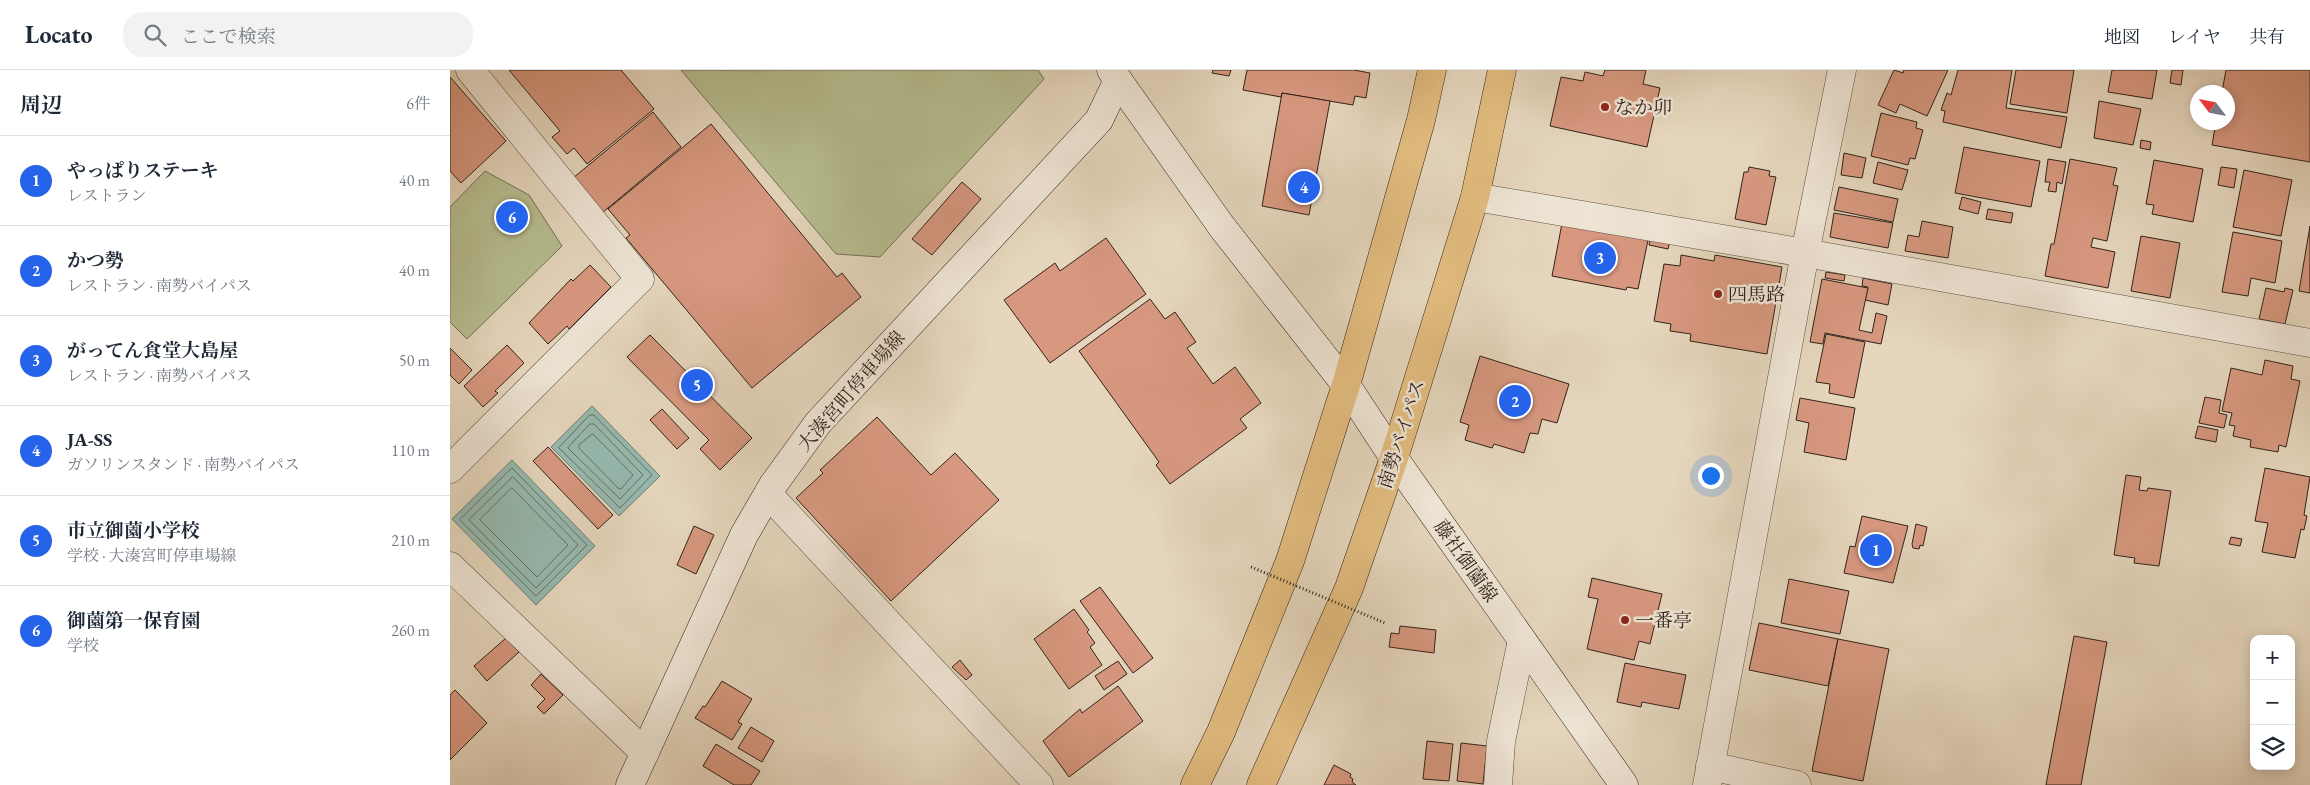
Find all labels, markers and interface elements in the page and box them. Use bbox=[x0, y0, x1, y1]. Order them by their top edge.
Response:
search box bbox=[123, 12, 473, 57]
text: Locato bbox=[25, 19, 93, 50]
icon: search bbox=[141, 21, 169, 49]
text: ここで検索 bbox=[181, 24, 276, 49]
text: 地図 bbox=[2104, 25, 2140, 48]
text: レイヤ bbox=[2168, 25, 2221, 48]
text: 共有 bbox=[2249, 25, 2285, 48]
north arrow bbox=[2190, 85, 2235, 130]
text: 周辺 bbox=[20, 91, 62, 118]
text: 6件 bbox=[406, 93, 430, 114]
place label: なか卯 bbox=[1615, 95, 1672, 120]
marker: なか卯 bbox=[1599, 101, 1611, 113]
text: やっぱりステーキ bbox=[67, 158, 219, 183]
pin: 4 bbox=[1288, 168, 1320, 206]
text: 1 bbox=[32, 170, 40, 191]
text: 40 m bbox=[399, 170, 430, 191]
text: レストラン bbox=[67, 185, 147, 206]
pin: 6 bbox=[496, 198, 528, 236]
pin: 3 bbox=[1584, 239, 1616, 277]
text: かつ勢 bbox=[67, 248, 124, 273]
text: 2 bbox=[32, 260, 40, 281]
text: 40 m bbox=[399, 260, 430, 281]
text: レストラン · 南勢バイパス bbox=[67, 275, 252, 296]
place label: 四馬路 bbox=[1728, 282, 1785, 307]
marker: 四馬路 bbox=[1712, 288, 1724, 300]
street label: 大湊宮町停車場線 bbox=[792, 325, 910, 457]
text: がってん食堂大島屋 bbox=[67, 338, 238, 363]
text: 3 bbox=[32, 350, 40, 371]
text: 50 m bbox=[399, 350, 430, 371]
text: レストラン · 南勢バイパス bbox=[67, 365, 252, 386]
pin: 5 bbox=[681, 366, 713, 404]
street label: 南勢バイパス bbox=[1372, 376, 1430, 492]
pin: 2 bbox=[1499, 382, 1531, 420]
text: JA-SS bbox=[67, 427, 113, 452]
text: 4 bbox=[32, 440, 40, 461]
text: 110 m bbox=[391, 440, 430, 461]
text: ガソリンスタンド · 南勢バイパス bbox=[67, 454, 300, 475]
your location bbox=[1698, 463, 1724, 489]
street label: 藤社御薗線 bbox=[1429, 515, 1503, 607]
text: 市立御薗小学校 bbox=[67, 518, 200, 543]
text: 5 bbox=[32, 530, 40, 551]
text: 210 m bbox=[391, 530, 430, 551]
pin: 1 bbox=[1860, 531, 1892, 569]
text: 学校 · 大湊宮町停車場線 bbox=[67, 545, 237, 566]
text: 御薗第一保育園 bbox=[67, 608, 200, 633]
place label: 一番亭 bbox=[1635, 608, 1692, 633]
marker: 一番亭 bbox=[1619, 614, 1631, 626]
text: 6 bbox=[32, 620, 40, 641]
text: 260 m bbox=[391, 620, 430, 641]
text: 学校 bbox=[67, 635, 99, 656]
map controls bbox=[2250, 635, 2295, 770]
button: + bbox=[2250, 635, 2295, 680]
button: − bbox=[2250, 680, 2295, 725]
button: layers bbox=[2250, 725, 2295, 770]

